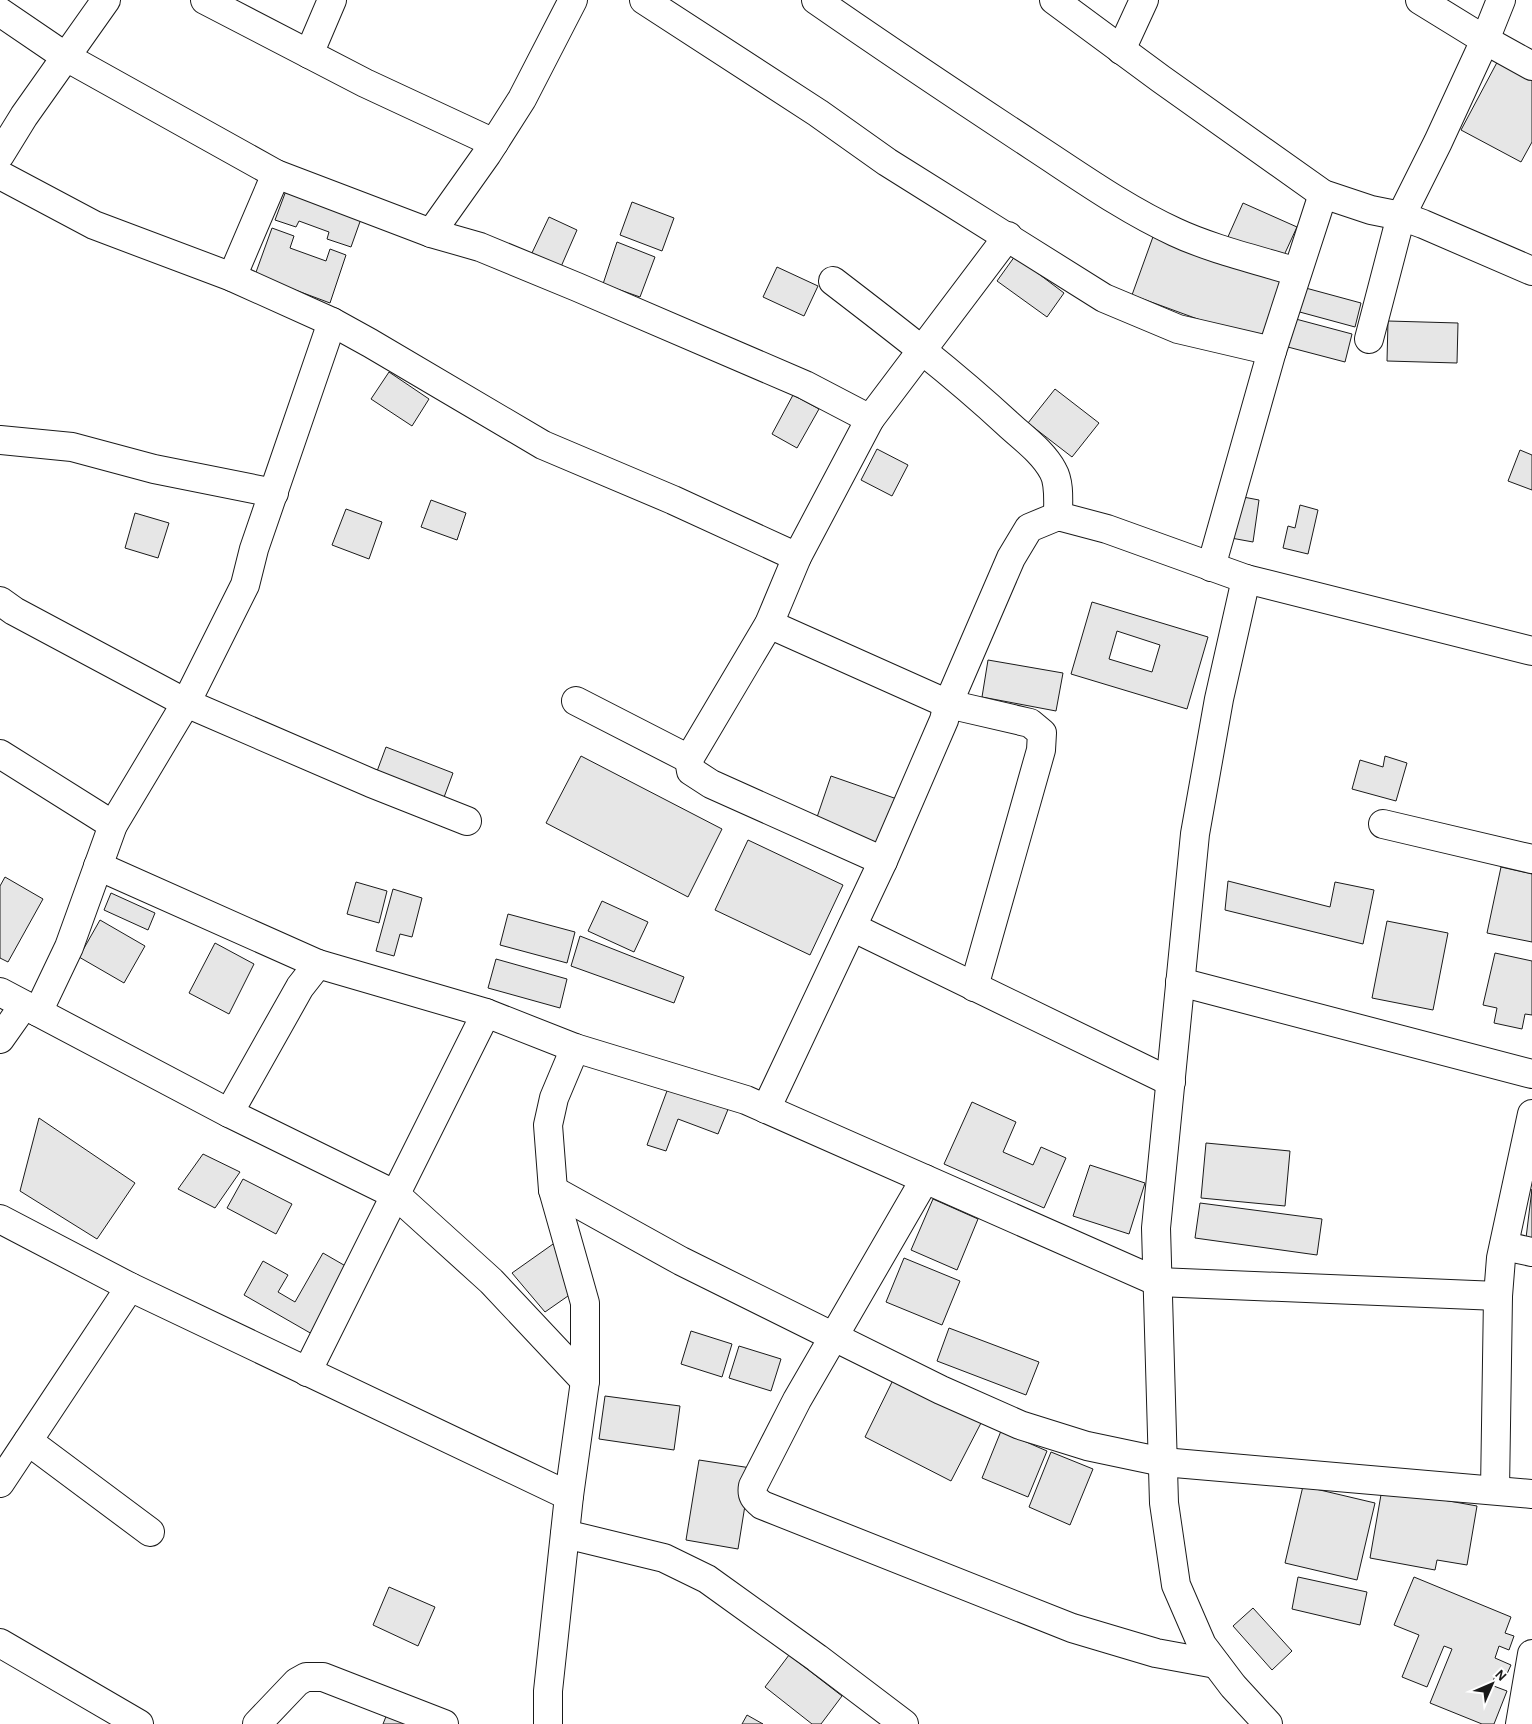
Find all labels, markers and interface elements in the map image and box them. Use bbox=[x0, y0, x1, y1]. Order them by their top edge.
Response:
north arrow bbox=[1467, 1659, 1517, 1709]
text: N bbox=[1492, 1667, 1509, 1684]

